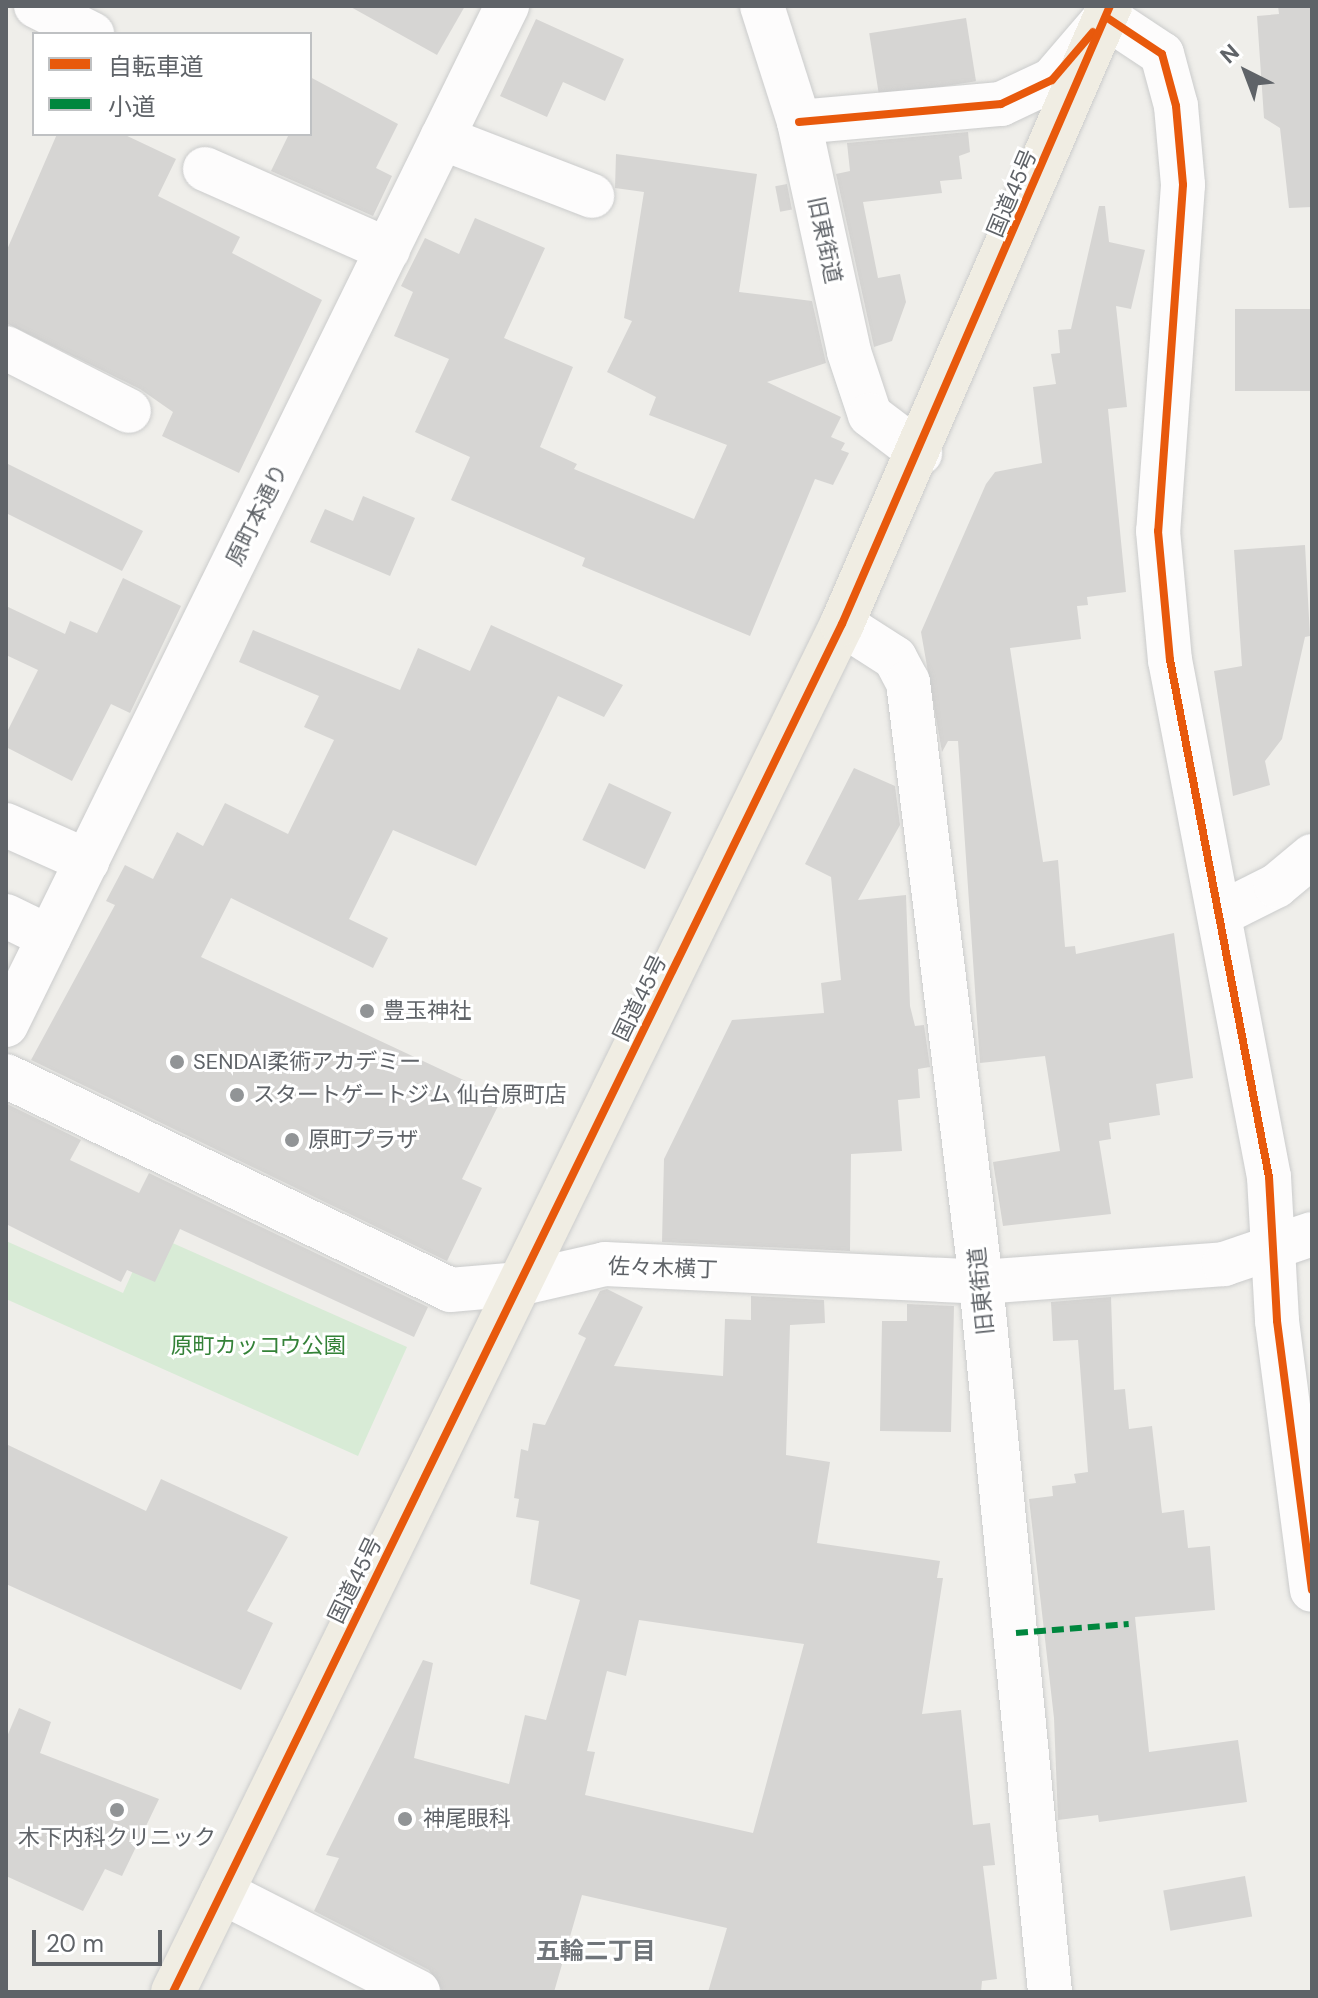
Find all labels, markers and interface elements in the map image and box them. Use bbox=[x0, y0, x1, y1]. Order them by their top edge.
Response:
legend bbox=[32, 32, 312, 136]
north arrow bbox=[1206, 32, 1286, 112]
text: N bbox=[1214, 38, 1245, 70]
text: 自転車道 bbox=[108, 51, 204, 82]
text: 小道 bbox=[108, 91, 156, 122]
street label: 国道45号 bbox=[982, 145, 1042, 241]
street label: 旧東街道 bbox=[803, 194, 847, 286]
street label: 原町本通り bbox=[221, 460, 293, 570]
street label: 国道45号 bbox=[608, 951, 672, 1045]
place label: 豊玉神社 bbox=[383, 998, 471, 1024]
marker: 豊玉神社 bbox=[358, 1002, 376, 1020]
place label: SENDAI柔術アカデミー bbox=[193, 1049, 421, 1075]
marker: SENDAI柔術アカデミー bbox=[168, 1053, 186, 1071]
place label: スタートゲートジム 仙台原町店 bbox=[253, 1082, 567, 1108]
marker: スタートゲートジム 仙台原町店 bbox=[228, 1086, 246, 1104]
place label: 原町プラザ bbox=[308, 1127, 418, 1153]
marker: 原町プラザ bbox=[283, 1131, 301, 1149]
street label: 旧東街道 bbox=[963, 1246, 999, 1336]
street label: 佐々木横丁 bbox=[608, 1253, 718, 1283]
park label: 原町カッコウ公園 bbox=[170, 1333, 346, 1359]
street label: 国道45号 bbox=[323, 1533, 387, 1627]
marker: 木下内科クリニック bbox=[106, 1799, 128, 1821]
place label: 神尾眼科 bbox=[423, 1806, 511, 1832]
marker: 神尾眼科 bbox=[394, 1808, 416, 1830]
place label: 木下内科クリニック bbox=[18, 1825, 216, 1851]
scale bar bbox=[36, 1914, 166, 1964]
text: 20 m bbox=[46, 1928, 104, 1959]
district label: 五輪二丁目 bbox=[536, 1937, 656, 1965]

